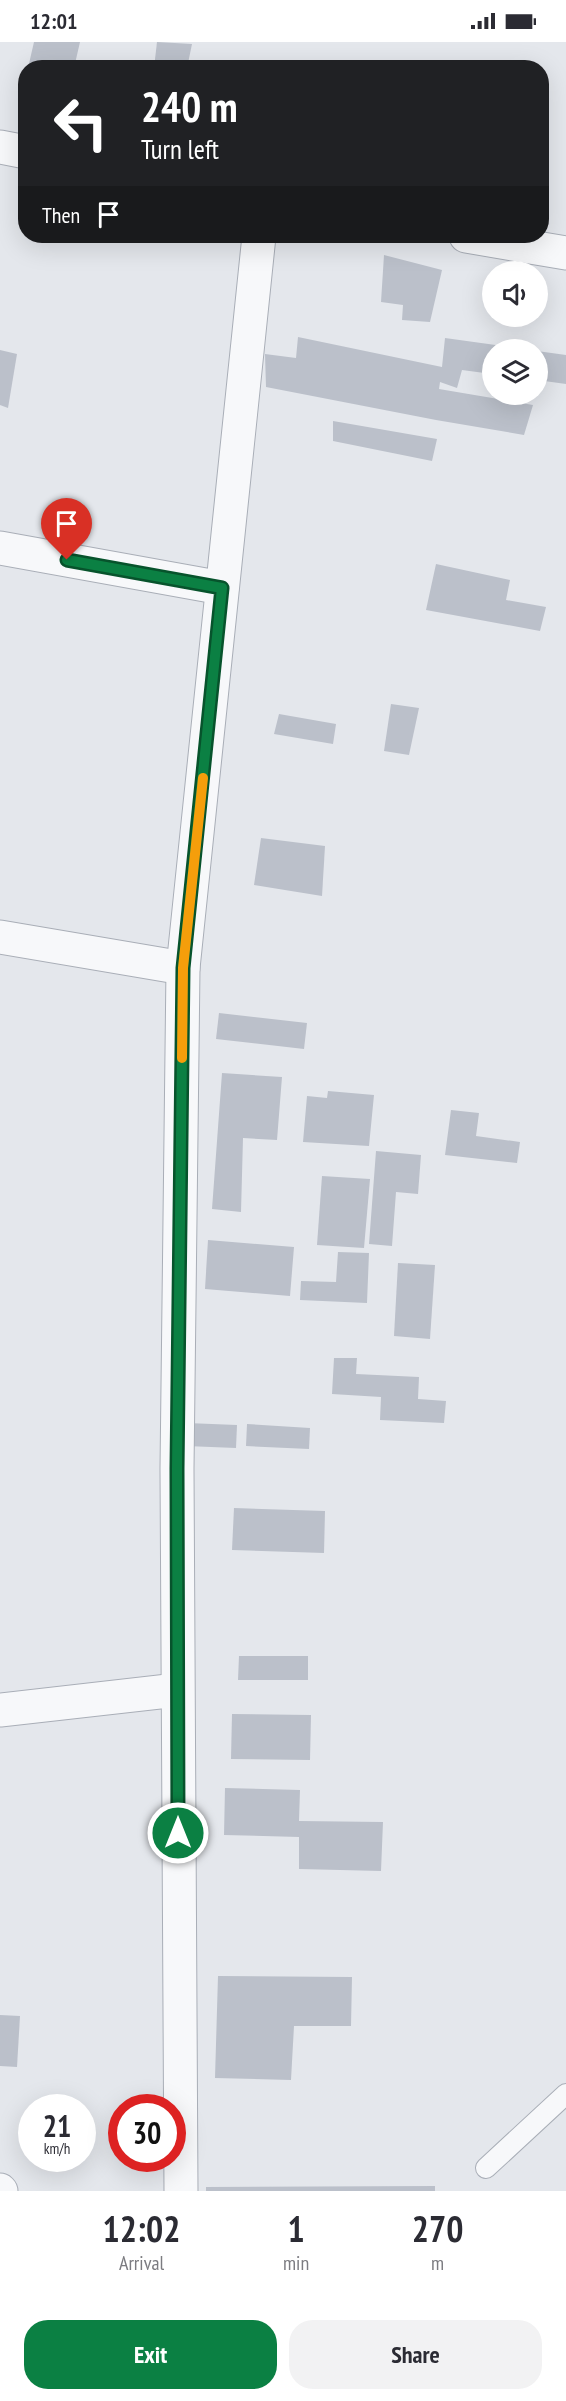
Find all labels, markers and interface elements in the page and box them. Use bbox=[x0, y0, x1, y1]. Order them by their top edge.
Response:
text: 12:01 bbox=[30, 7, 78, 35]
text: 240 m bbox=[141, 79, 238, 134]
icon: left bbox=[42, 84, 120, 162]
text: Turn left bbox=[141, 132, 219, 166]
icon: arrive bbox=[92, 198, 125, 231]
text: Then bbox=[42, 201, 80, 229]
map controls bbox=[482, 261, 548, 405]
button: sound bbox=[482, 261, 548, 327]
button: layers bbox=[482, 339, 548, 405]
pin bbox=[41, 498, 92, 560]
icon: arrive bbox=[50, 507, 83, 540]
position arrow bbox=[146, 1801, 210, 1865]
speed limit sign: 30 bbox=[108, 2094, 186, 2172]
text: 21 bbox=[43, 2106, 71, 2145]
text: km/h bbox=[44, 2139, 70, 2158]
text: 12:02 bbox=[103, 2205, 180, 2252]
text: 1 bbox=[287, 2205, 305, 2252]
text: 270 bbox=[412, 2205, 463, 2252]
text: Arrival bbox=[119, 2250, 164, 2276]
text: min bbox=[283, 2250, 309, 2276]
text: m bbox=[431, 2250, 444, 2276]
button: Exit bbox=[24, 2320, 277, 2389]
button: Share bbox=[289, 2320, 542, 2389]

